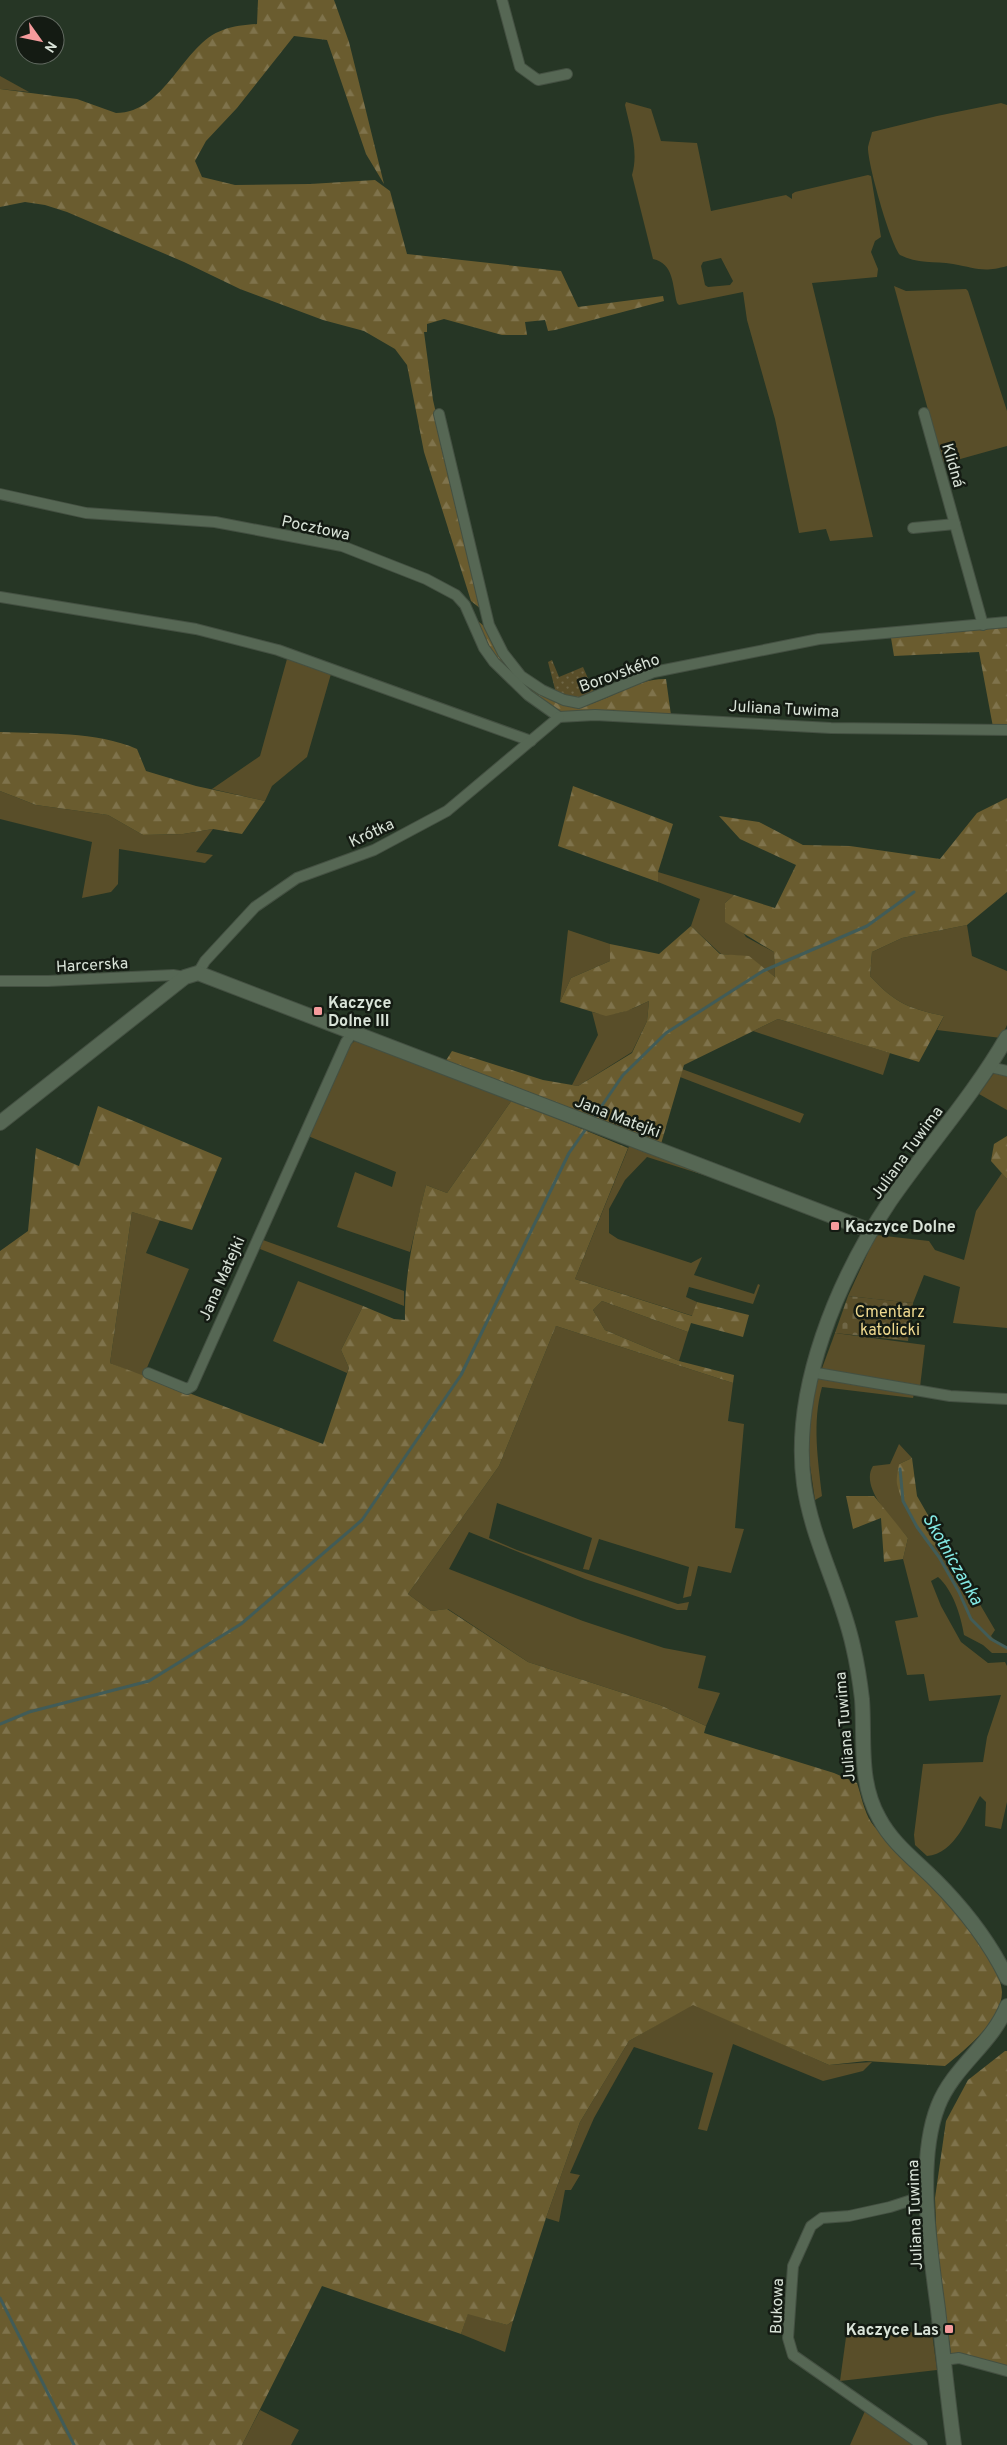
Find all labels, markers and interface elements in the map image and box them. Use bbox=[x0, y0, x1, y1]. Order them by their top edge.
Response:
north arrow bbox=[15, 15, 65, 65]
text: N bbox=[40, 37, 60, 55]
street label: Klidná bbox=[936, 441, 968, 490]
street label: Pocztowa bbox=[279, 512, 352, 546]
street label: Borovského bbox=[577, 650, 663, 698]
street label: Juliana Tuwima bbox=[728, 697, 840, 723]
street label: Krótka bbox=[346, 815, 398, 853]
street label: Harcerska bbox=[56, 954, 129, 978]
place label: Kaczyce Dolne III bbox=[328, 994, 391, 1032]
marker: Kaczyce Dolne III bbox=[312, 1005, 324, 1017]
street label: Jana Matejki bbox=[572, 1092, 663, 1143]
street label: Juliana Tuwima bbox=[867, 1103, 948, 1204]
place label: Kaczyce Dolne bbox=[845, 1218, 956, 1238]
marker: Kaczyce Dolne bbox=[829, 1220, 841, 1232]
street label: Jana Matejki bbox=[195, 1233, 250, 1324]
park label: Cmentarz katolicki bbox=[855, 1303, 925, 1341]
water label: Skotniczanka bbox=[916, 1510, 988, 1610]
street label: Juliana Tuwima bbox=[831, 1671, 861, 1783]
street label: Juliana Tuwima bbox=[904, 2159, 928, 2270]
street label: Bukowa bbox=[767, 2278, 789, 2334]
place label: Kaczyce Las bbox=[846, 2321, 939, 2341]
marker: Kaczyce Las bbox=[943, 2323, 955, 2335]

